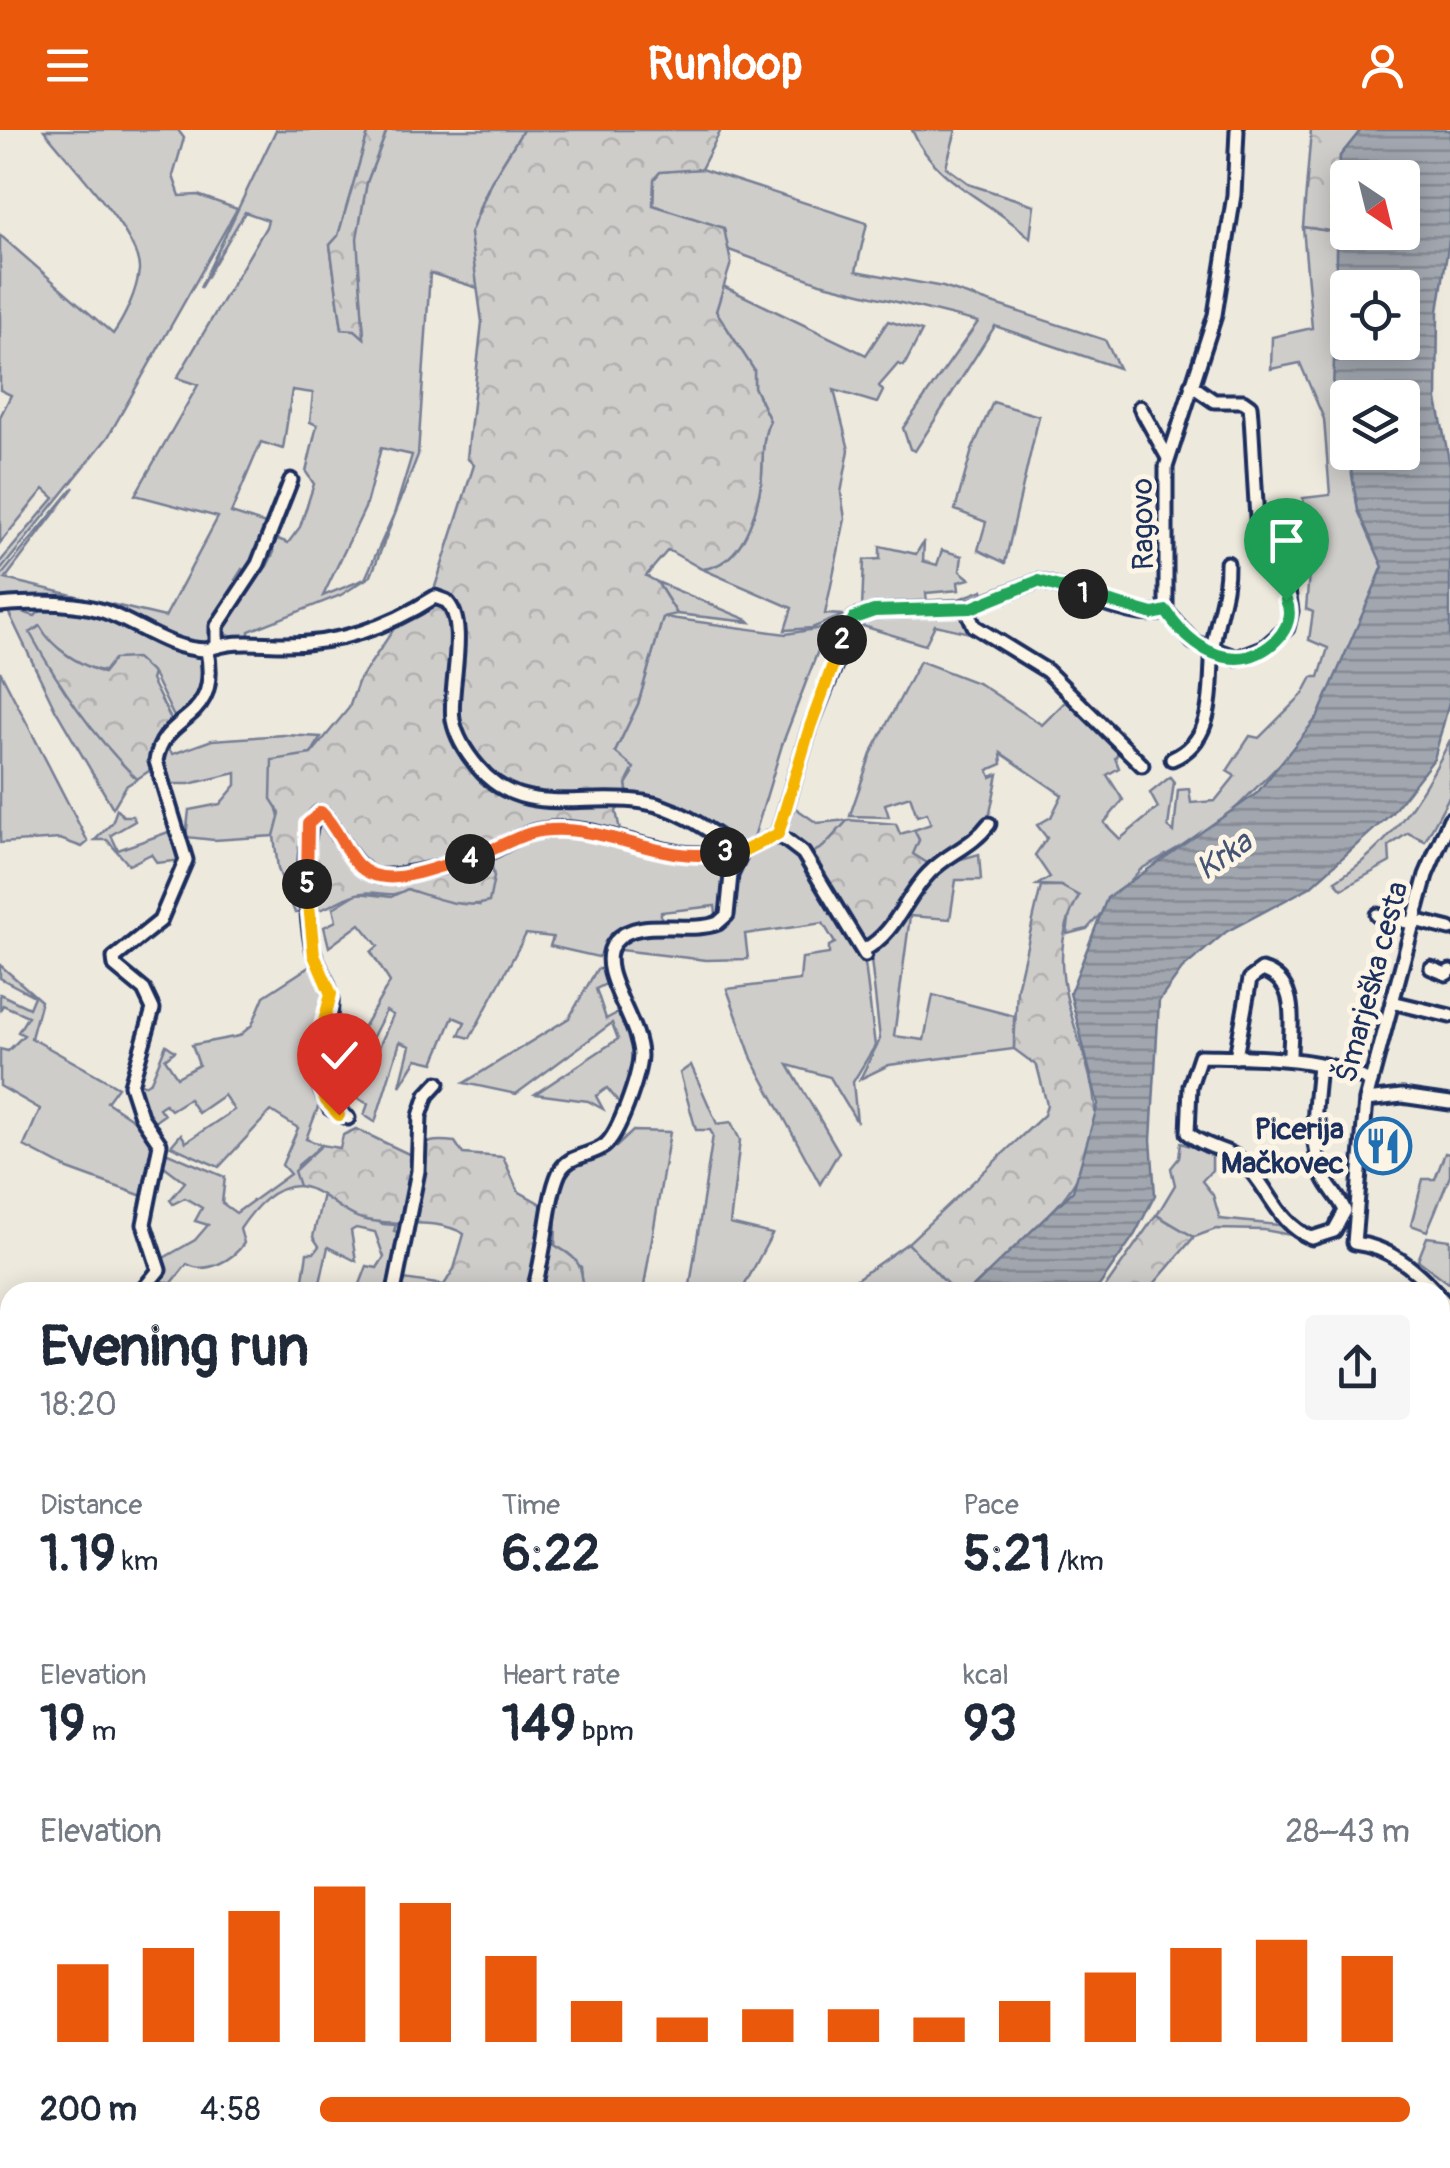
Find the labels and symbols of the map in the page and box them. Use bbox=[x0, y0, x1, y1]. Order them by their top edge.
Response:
north arrow bbox=[1330, 160, 1420, 250]
street label: Ragovo bbox=[1124, 478, 1162, 570]
pin bbox=[1244, 498, 1329, 601]
pin: 1 bbox=[1058, 569, 1108, 619]
pin: 2 bbox=[817, 615, 867, 665]
water label: Krka bbox=[1188, 821, 1261, 889]
pin: 3 bbox=[700, 827, 750, 877]
pin: 4 bbox=[445, 834, 495, 884]
pin: 5 bbox=[282, 859, 332, 909]
street label: Šmarješka cesta bbox=[1327, 877, 1417, 1087]
pin bbox=[297, 1013, 382, 1116]
place label: Picerija Mačkovec bbox=[1221, 1111, 1344, 1182]
restaurant icon: Picerija Mačkovec bbox=[1353, 1116, 1413, 1176]

